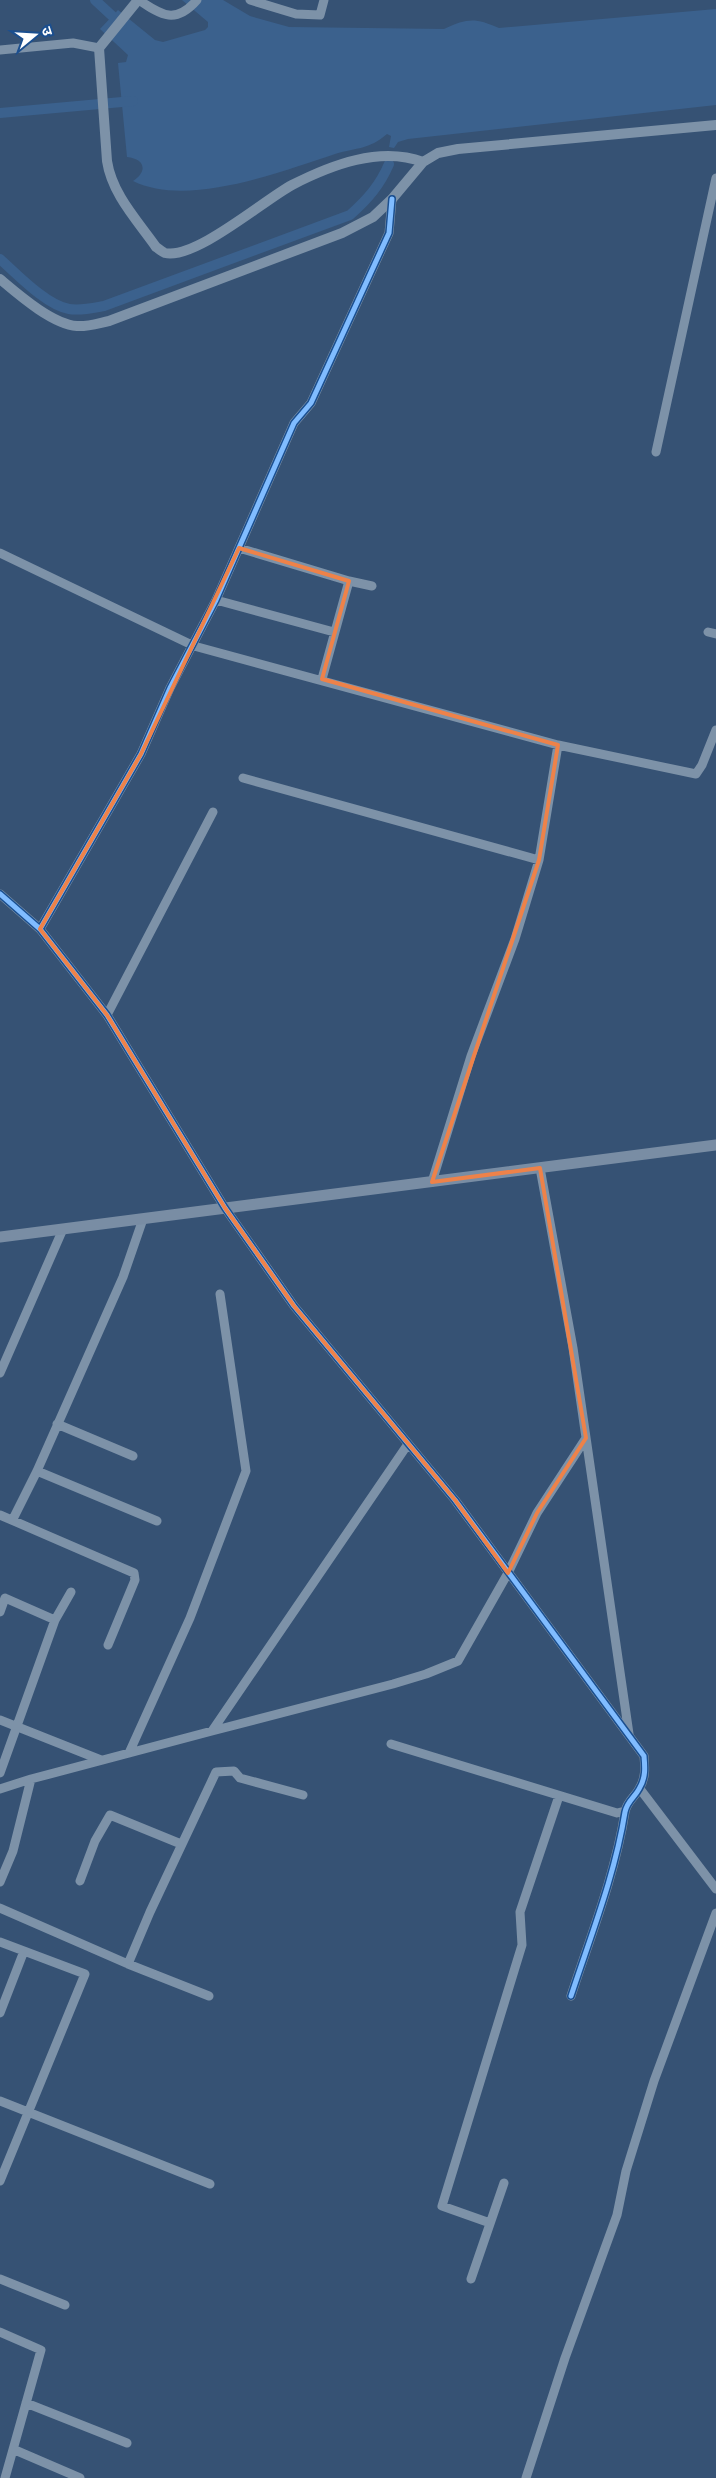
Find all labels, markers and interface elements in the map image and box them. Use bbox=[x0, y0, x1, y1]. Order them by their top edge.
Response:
north arrow bbox=[10, 10, 60, 60]
text: उ bbox=[38, 25, 56, 38]

